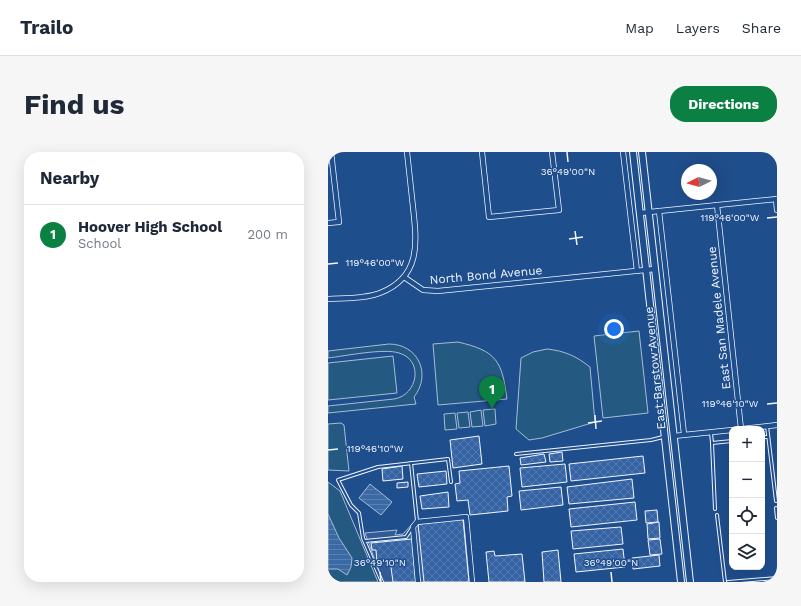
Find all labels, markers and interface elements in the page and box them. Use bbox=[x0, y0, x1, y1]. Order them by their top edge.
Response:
text: Trailo bbox=[20, 16, 73, 39]
text: Map bbox=[625, 20, 654, 36]
text: Layers bbox=[676, 20, 720, 36]
text: Share bbox=[742, 20, 781, 36]
button: Directions bbox=[670, 86, 777, 122]
text: Find us bbox=[24, 88, 124, 121]
north arrow bbox=[681, 164, 717, 200]
text: 36°49'00"N bbox=[541, 166, 595, 177]
text: Nearby bbox=[40, 168, 99, 188]
text: 119°46'00"W bbox=[701, 212, 760, 223]
text: Hoover High School bbox=[78, 218, 222, 236]
text: 1 bbox=[50, 227, 56, 242]
text: 200 m bbox=[247, 227, 288, 242]
text: School bbox=[78, 236, 121, 251]
street label: East San Madele Avenue bbox=[705, 246, 733, 390]
text: 119°46'00"W bbox=[346, 257, 405, 268]
street label: North Bond Avenue bbox=[429, 263, 543, 287]
street label: East Barstow Avenue bbox=[642, 306, 668, 430]
your location bbox=[604, 319, 624, 339]
pin: 1 bbox=[479, 376, 505, 409]
text: 119°46'10"W bbox=[702, 398, 759, 409]
map controls bbox=[729, 426, 765, 570]
button: + bbox=[729, 426, 765, 462]
text: 119°46'10"W bbox=[347, 443, 404, 454]
button: − bbox=[729, 462, 765, 498]
button: locate bbox=[729, 498, 765, 534]
button: layers bbox=[729, 534, 765, 570]
text: 36°49'10"N bbox=[354, 557, 406, 568]
text: 36°49'00"N bbox=[584, 557, 638, 568]

